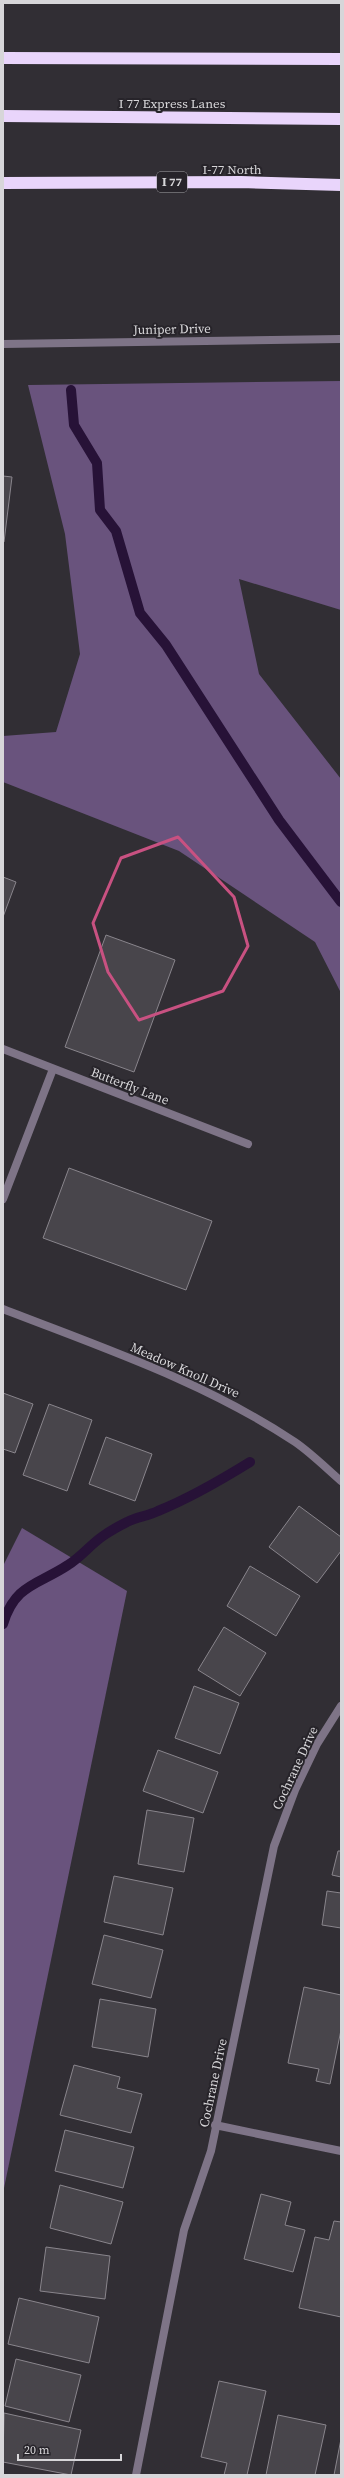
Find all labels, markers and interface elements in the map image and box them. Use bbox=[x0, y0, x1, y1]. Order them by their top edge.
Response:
street label: I 77 Express Lanes bbox=[119, 95, 226, 112]
street label: I-77 North bbox=[202, 161, 262, 178]
road number: I 77 bbox=[157, 172, 187, 192]
street label: Juniper Drive bbox=[132, 320, 211, 338]
street label: Butterfly Lane bbox=[88, 1063, 172, 1109]
street label: Meadow Knoll Drive bbox=[128, 1338, 243, 1402]
street label: Cochrane Drive bbox=[268, 1723, 322, 1812]
street label: Cochrane Drive bbox=[195, 2037, 231, 2129]
scale bar bbox=[18, 2436, 121, 2462]
text: 20 m bbox=[24, 2442, 50, 2458]

